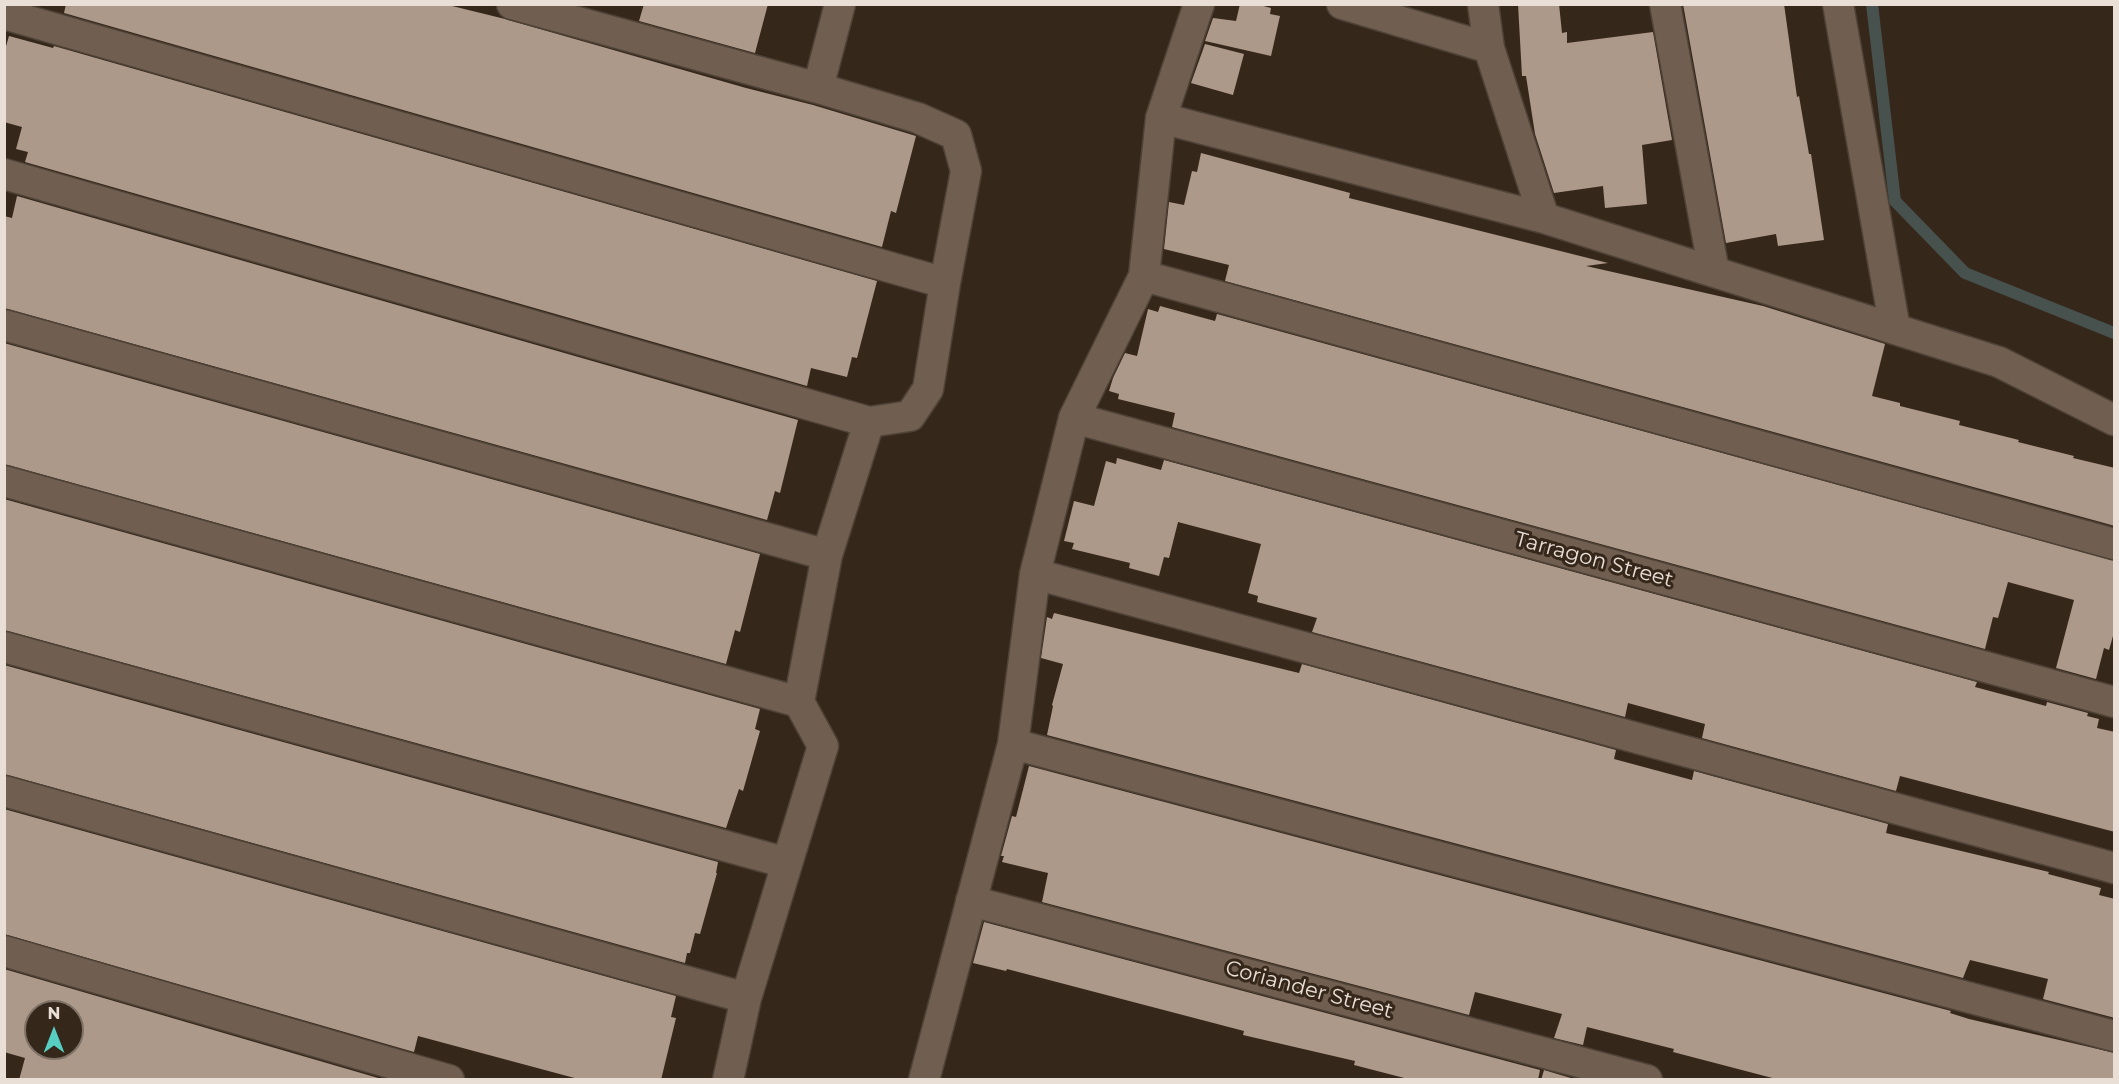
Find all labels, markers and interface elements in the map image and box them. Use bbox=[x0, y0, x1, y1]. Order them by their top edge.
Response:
street label: Tarragon Street bbox=[1512, 527, 1676, 593]
street label: Coriander Street bbox=[1222, 956, 1396, 1024]
north arrow bbox=[24, 1000, 84, 1060]
text: N bbox=[48, 1004, 60, 1023]

